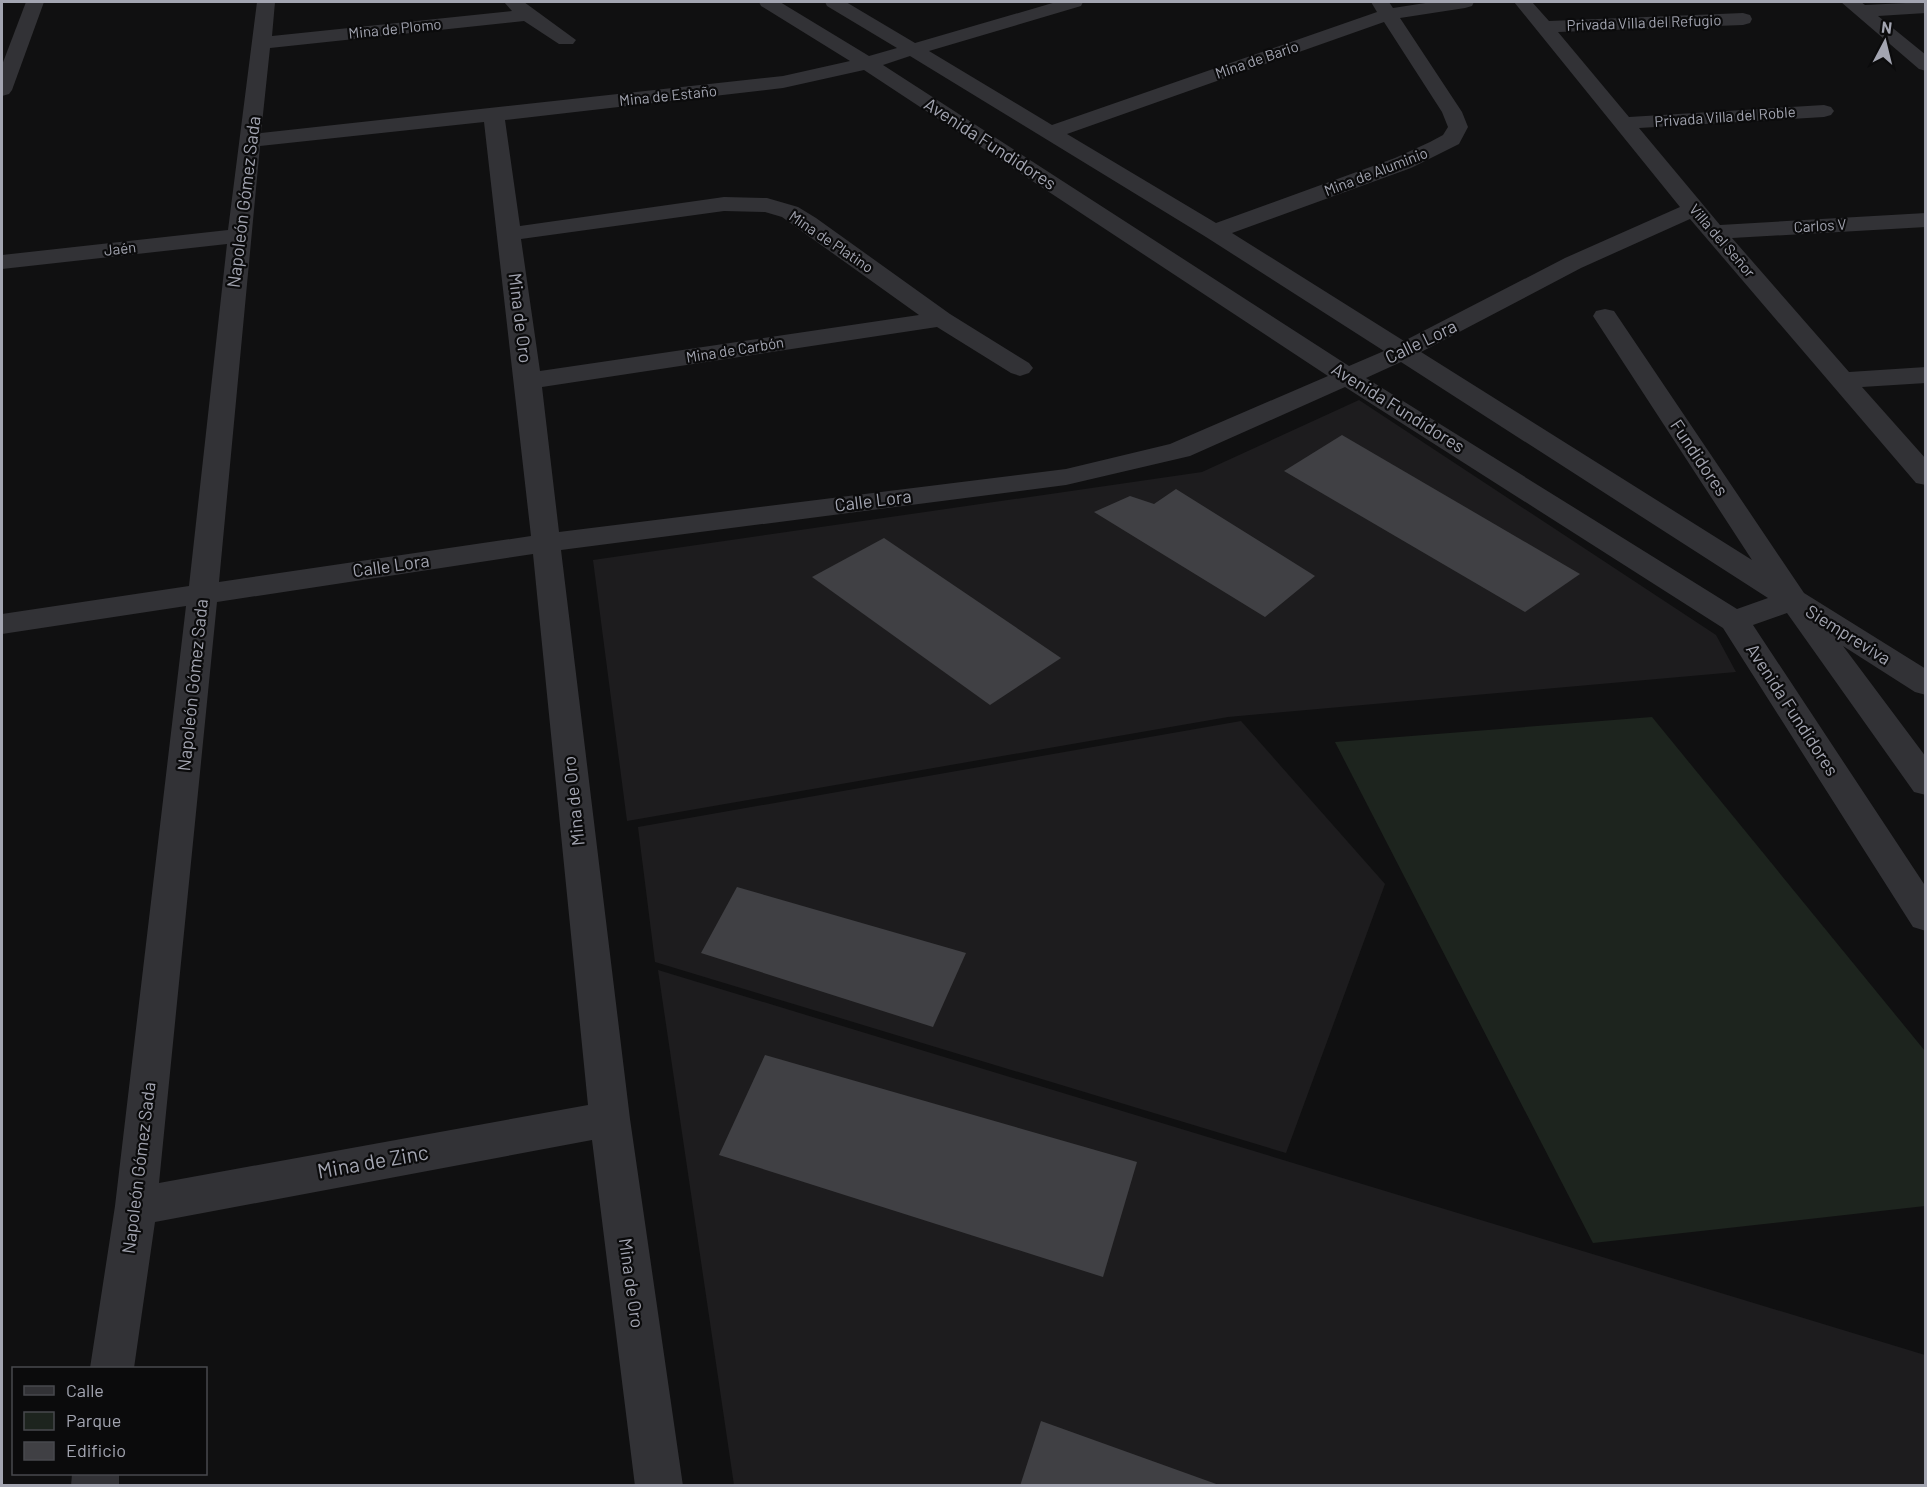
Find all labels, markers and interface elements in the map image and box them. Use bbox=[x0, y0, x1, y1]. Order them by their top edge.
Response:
street label: Privada Villa del Refugio bbox=[1566, 10, 1722, 34]
north arrow bbox=[1855, 12, 1915, 72]
street label: Mina de Plomo bbox=[347, 14, 442, 42]
text: N bbox=[1880, 17, 1893, 37]
street label: Mina de Bario bbox=[1213, 36, 1301, 82]
street label: Mina de Estaño bbox=[618, 81, 718, 109]
street label: Avenida Fundidores bbox=[920, 92, 1061, 194]
street label: Privada Villa del Roble bbox=[1654, 102, 1796, 130]
street label: Napoleón Gómez Sada bbox=[222, 115, 264, 289]
street label: Mina de Aluminio bbox=[1321, 143, 1430, 199]
street label: Villa del Señor bbox=[1686, 200, 1760, 281]
street label: Mina de Platino bbox=[786, 206, 877, 276]
street label: Carlos V bbox=[1793, 215, 1847, 235]
street label: Jaén bbox=[103, 237, 137, 259]
street label: Mina de Oro bbox=[505, 272, 537, 364]
street label: Calle Lora bbox=[1381, 314, 1460, 368]
street label: Mina de Carbón bbox=[685, 332, 785, 366]
street label: Avenida Fundidores bbox=[1328, 357, 1469, 457]
street label: Fundidores bbox=[1666, 415, 1733, 500]
street label: Calle Lora bbox=[833, 484, 913, 516]
street label: Calle Lora bbox=[351, 549, 431, 581]
street label: Napoleón Gómez Sada bbox=[172, 598, 212, 772]
street label: Siempreviva bbox=[1802, 599, 1895, 669]
street label: Avenida Fundidores bbox=[1742, 639, 1844, 780]
street label: Mina de Oro bbox=[557, 755, 589, 847]
street label: Napoleón Gómez Sada bbox=[117, 1081, 159, 1255]
street label: Mina de Zinc bbox=[315, 1138, 430, 1183]
street label: Mina de Oro bbox=[615, 1237, 649, 1329]
legend bbox=[12, 1367, 207, 1475]
text: Calle bbox=[66, 1379, 104, 1401]
text: Parque bbox=[66, 1409, 121, 1431]
text: Edificio bbox=[66, 1439, 126, 1461]

